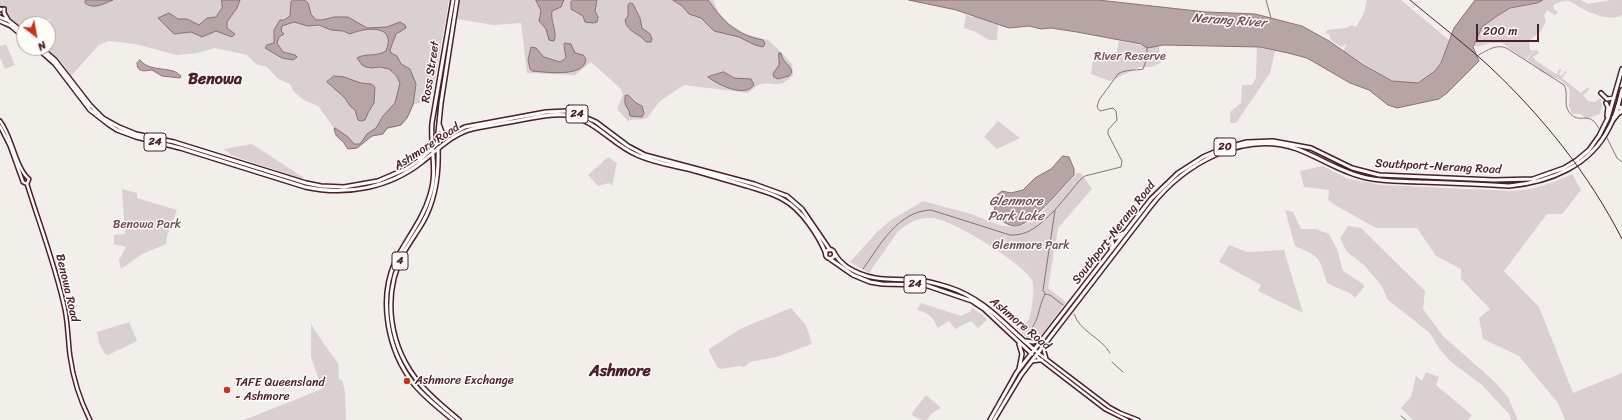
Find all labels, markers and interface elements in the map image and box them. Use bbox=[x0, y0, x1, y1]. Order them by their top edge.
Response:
water label: Nerang River bbox=[1192, 11, 1266, 31]
north arrow bbox=[16, 16, 56, 56]
scale bar bbox=[1478, 16, 1541, 42]
text: 200 m bbox=[1483, 20, 1517, 42]
text: N bbox=[34, 36, 50, 56]
street label: Ross Street bbox=[419, 40, 443, 104]
park label: River Reserve bbox=[1094, 50, 1166, 64]
district label: Benowa bbox=[188, 70, 242, 90]
road number: 24 bbox=[566, 105, 588, 123]
street label: Ashmore Road bbox=[392, 121, 462, 173]
road number: 24 bbox=[144, 133, 166, 151]
road number: 20 bbox=[1214, 138, 1236, 156]
street label: Southport-Nerang Road bbox=[1375, 157, 1501, 177]
street label: Southport-Nerang Road bbox=[1069, 179, 1159, 287]
water label: Glenmore Park Lake bbox=[988, 194, 1044, 225]
park label: Benowa Park bbox=[113, 218, 181, 232]
park label: Glenmore Park bbox=[992, 239, 1070, 253]
road number: 4 bbox=[392, 252, 408, 270]
street label: Benowa Road bbox=[52, 253, 82, 323]
road number: 24 bbox=[904, 275, 926, 293]
street label: Ashmore Road bbox=[987, 294, 1053, 354]
district label: Ashmore bbox=[589, 362, 651, 382]
place label: Ashmore Exchange bbox=[415, 374, 514, 388]
place label: TAFE Queensland - Ashmore bbox=[235, 376, 325, 404]
marker: Ashmore Exchange bbox=[402, 376, 412, 386]
marker: TAFE Queensland - Ashmore bbox=[222, 385, 232, 395]

